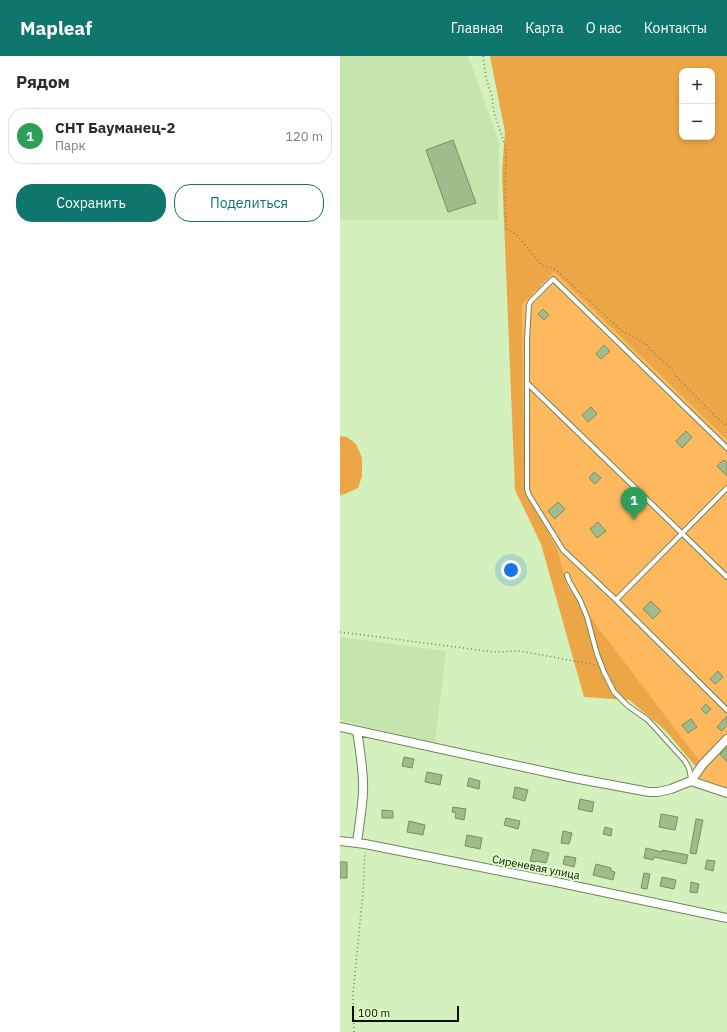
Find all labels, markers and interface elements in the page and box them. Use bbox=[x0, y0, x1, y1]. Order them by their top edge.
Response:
text: Mapleaf bbox=[20, 16, 92, 40]
text: Главная bbox=[451, 19, 503, 37]
text: Карта bbox=[525, 19, 564, 37]
text: О нас bbox=[586, 19, 622, 37]
text: Контакты bbox=[644, 19, 707, 37]
map controls bbox=[679, 68, 715, 140]
button: + bbox=[679, 68, 715, 104]
text: Рядом bbox=[16, 71, 70, 93]
button: − bbox=[679, 104, 715, 140]
text: СНТ Бауманец-2 bbox=[55, 118, 175, 137]
text: 1 bbox=[26, 128, 34, 145]
text: 120 m bbox=[285, 128, 323, 145]
text: Парк bbox=[55, 137, 86, 154]
button: Сохранить bbox=[16, 184, 166, 222]
button: Поделиться bbox=[174, 184, 324, 222]
pin: 1 bbox=[621, 487, 647, 520]
your location bbox=[501, 560, 521, 580]
street label: Сиреневая улица bbox=[491, 852, 581, 882]
scale bar bbox=[352, 1004, 459, 1023]
text: 100 m bbox=[358, 1006, 390, 1020]

